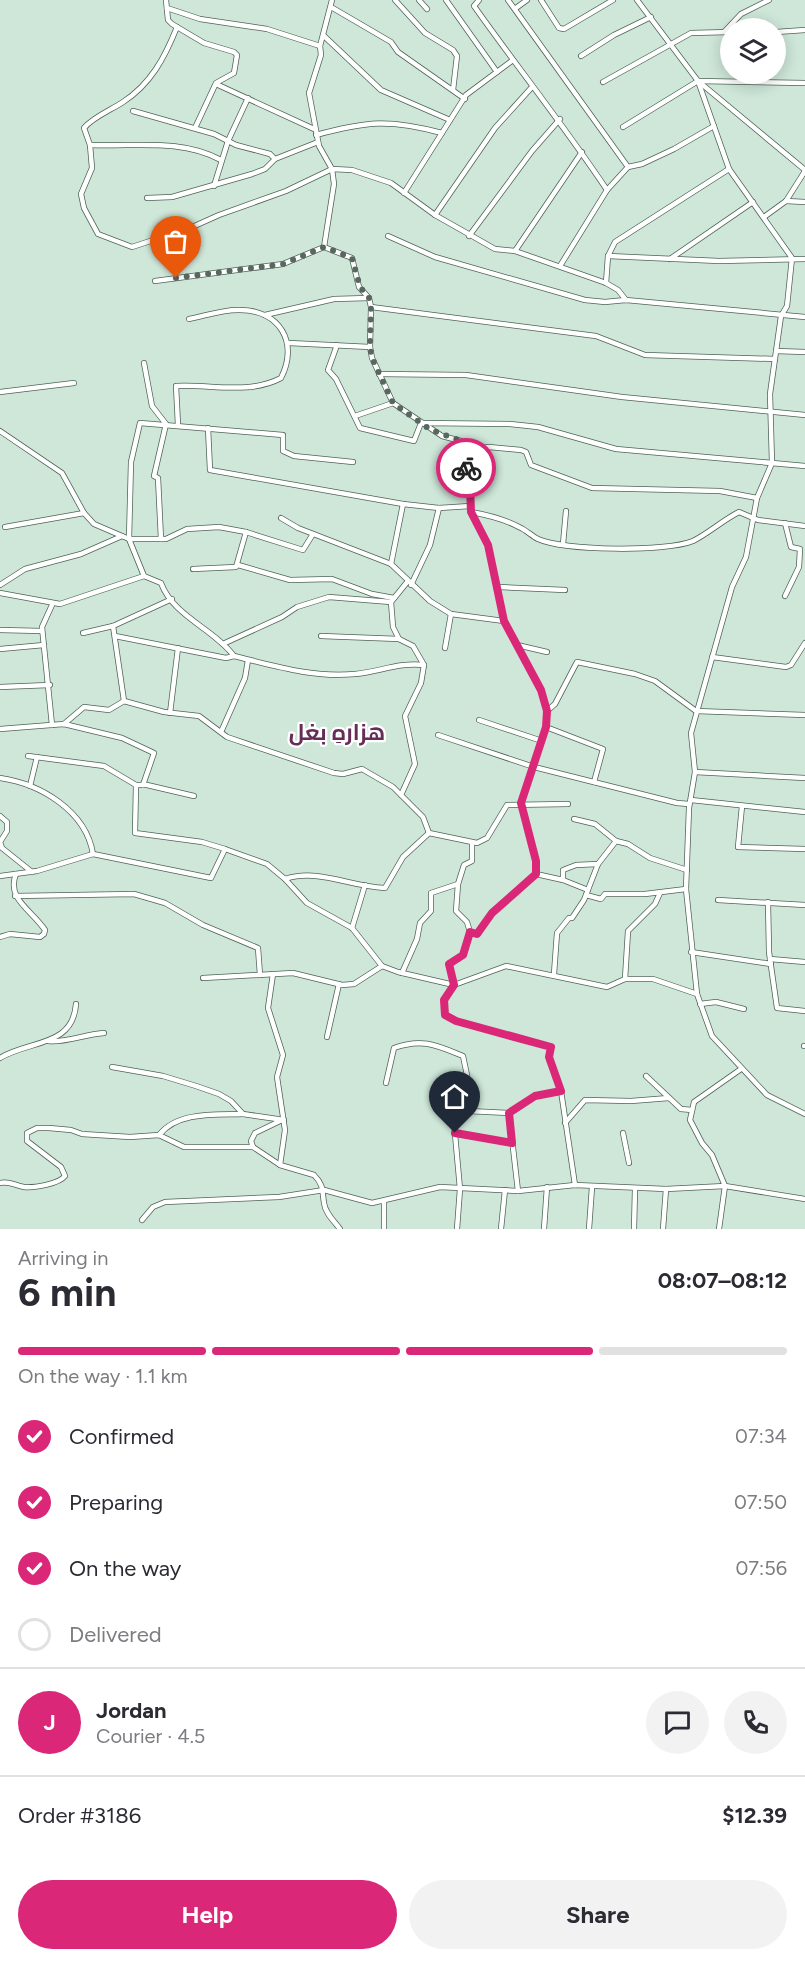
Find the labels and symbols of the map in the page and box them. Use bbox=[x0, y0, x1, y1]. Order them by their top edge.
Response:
pin bbox=[150, 216, 201, 278]
courier bbox=[436, 438, 496, 498]
district label: هزارهِ بغل bbox=[289, 719, 385, 746]
pin bbox=[429, 1071, 480, 1133]

